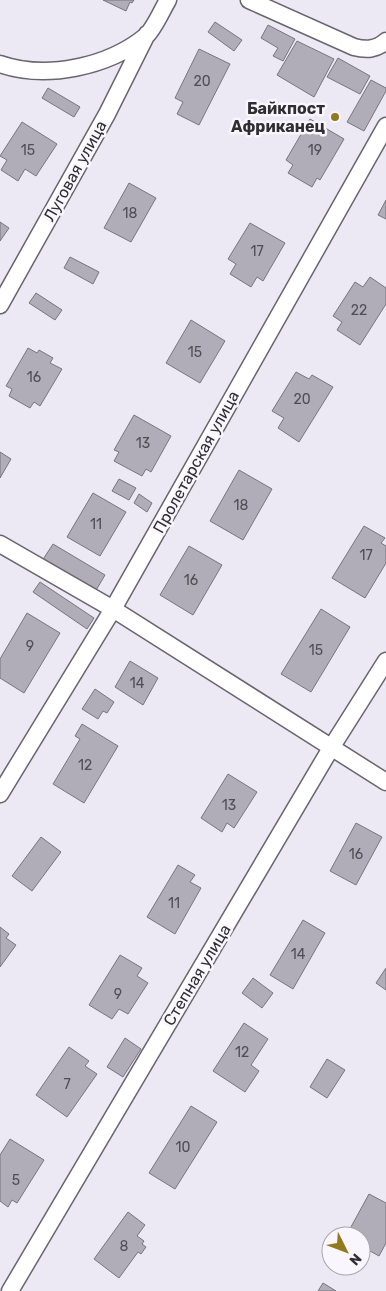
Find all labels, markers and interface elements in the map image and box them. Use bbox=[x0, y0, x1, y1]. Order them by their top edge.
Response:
house number: 20 bbox=[193, 73, 211, 90]
place label: Байкпост Африканец bbox=[231, 99, 325, 136]
marker: Байкпост Африканец bbox=[329, 111, 341, 123]
street label: Луговая улица bbox=[39, 117, 111, 225]
house number: 15 bbox=[21, 142, 35, 159]
house number: 19 bbox=[308, 142, 322, 159]
house number: 18 bbox=[123, 205, 138, 222]
house number: 17 bbox=[250, 243, 264, 260]
house number: 22 bbox=[351, 302, 367, 319]
house number: 15 bbox=[188, 344, 202, 361]
house number: 16 bbox=[27, 369, 41, 386]
street label: Пролетарская улица bbox=[149, 388, 243, 536]
house number: 20 bbox=[293, 391, 311, 408]
house number: 13 bbox=[136, 435, 150, 452]
house number: 18 bbox=[234, 497, 249, 514]
house number: 11 bbox=[90, 516, 102, 533]
house number: 17 bbox=[359, 547, 373, 564]
house number: 16 bbox=[184, 572, 198, 589]
house number: 9 bbox=[26, 638, 34, 655]
house number: 15 bbox=[309, 642, 323, 659]
house number: 14 bbox=[130, 675, 145, 692]
house number: 12 bbox=[78, 757, 92, 774]
house number: 13 bbox=[222, 797, 236, 814]
house number: 16 bbox=[349, 846, 363, 863]
house number: 11 bbox=[168, 895, 180, 912]
street label: Степная улица bbox=[159, 921, 235, 1029]
house number: 14 bbox=[291, 946, 306, 963]
house number: 9 bbox=[114, 986, 122, 1003]
house number: 12 bbox=[235, 1044, 249, 1061]
house number: 7 bbox=[63, 1076, 71, 1093]
house number: 10 bbox=[176, 1139, 191, 1156]
house number: 5 bbox=[12, 1172, 20, 1189]
north arrow bbox=[321, 1226, 371, 1276]
house number: 8 bbox=[120, 1238, 129, 1255]
text: N bbox=[346, 1250, 365, 1269]

